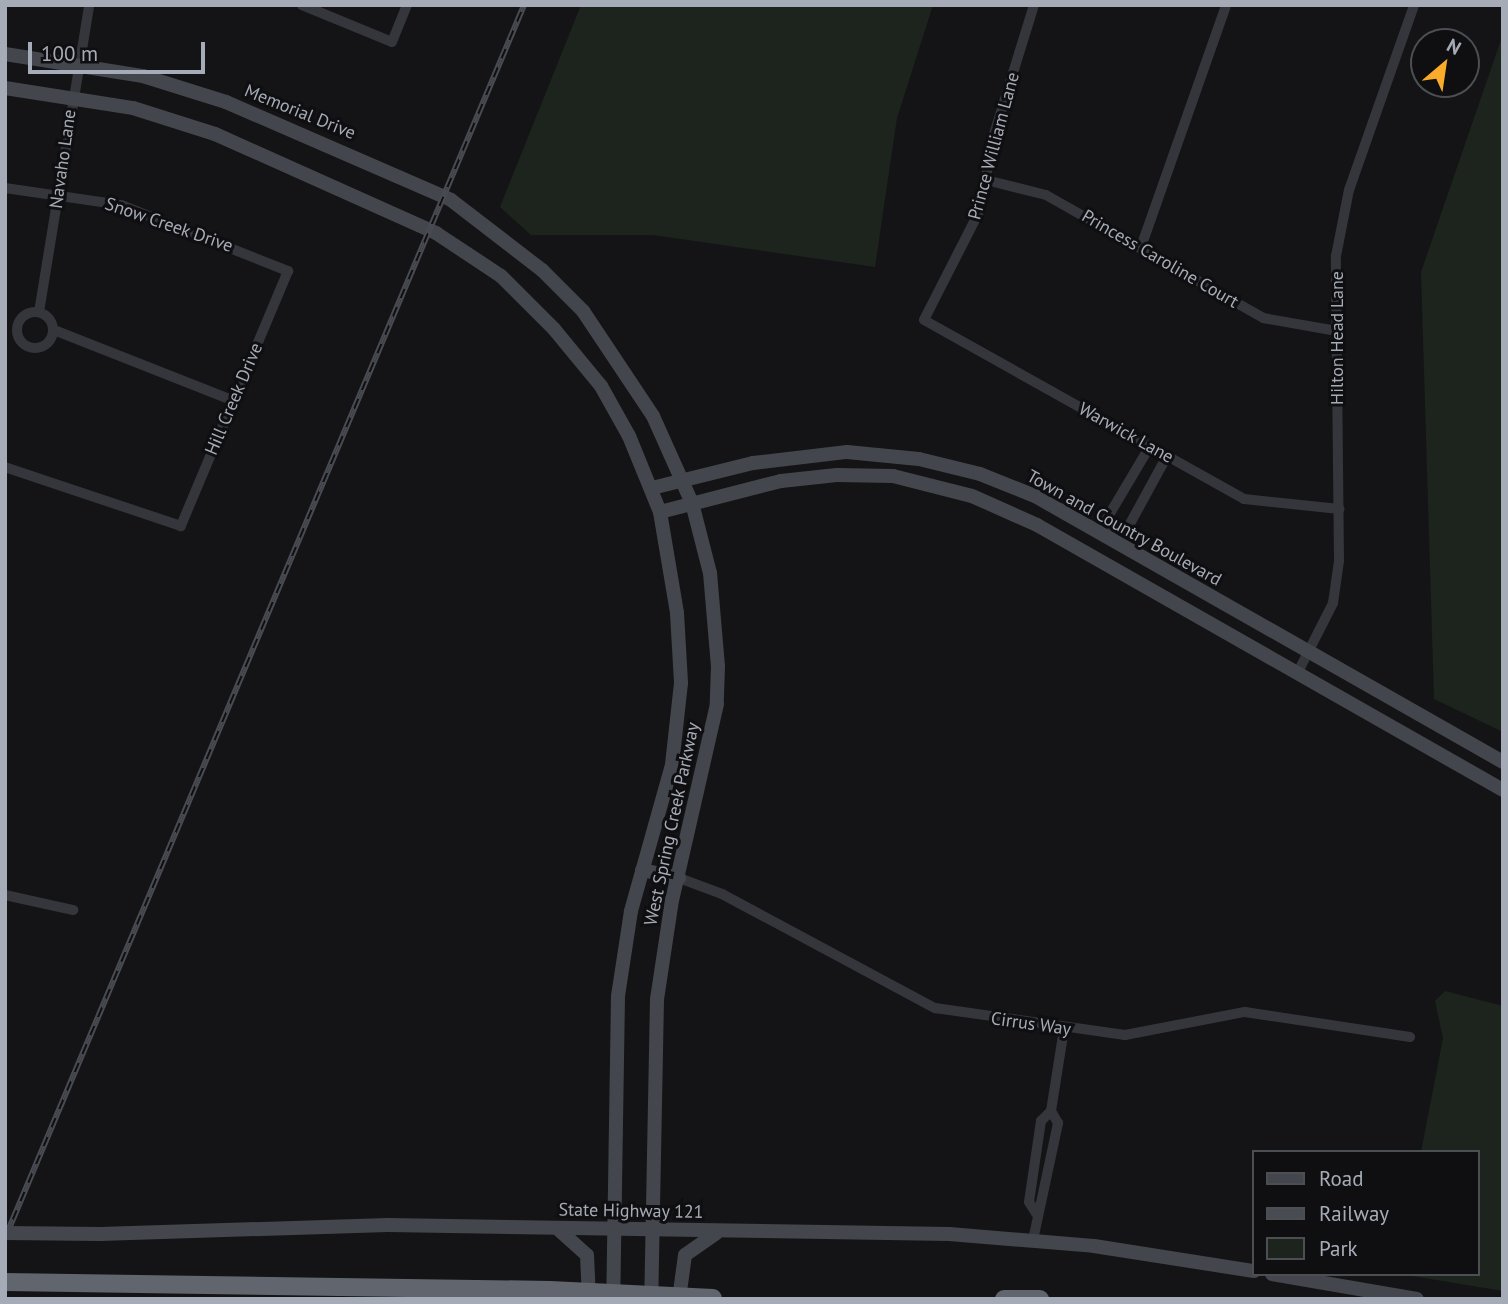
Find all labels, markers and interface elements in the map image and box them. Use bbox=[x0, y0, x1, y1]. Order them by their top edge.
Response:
scale bar bbox=[32, 28, 208, 72]
north arrow bbox=[1410, 28, 1480, 98]
text: N bbox=[1443, 33, 1465, 60]
text: 100 m bbox=[41, 40, 98, 67]
street label: Prince William Lane bbox=[964, 70, 1024, 222]
street label: Memorial Drive bbox=[241, 80, 359, 144]
street label: Navaho Lane bbox=[45, 108, 81, 210]
street label: Snow Creek Drive bbox=[102, 193, 236, 257]
street label: Princess Caroline Court bbox=[1078, 205, 1242, 313]
street label: Hilton Head Lane bbox=[1326, 271, 1348, 405]
street label: Hill Creek Drive bbox=[201, 339, 267, 459]
street label: Warwick Lane bbox=[1075, 398, 1177, 468]
street label: Town and Country Boulevard bbox=[1023, 465, 1225, 591]
street label: West Spring Creek Parkway bbox=[640, 720, 704, 928]
street label: Cirrus Way bbox=[989, 1008, 1073, 1040]
legend bbox=[1252, 1150, 1480, 1276]
text: Road bbox=[1319, 1165, 1363, 1192]
street label: State Highway 121 bbox=[558, 1199, 704, 1223]
text: Railway bbox=[1319, 1200, 1389, 1227]
text: Park bbox=[1319, 1235, 1358, 1262]

